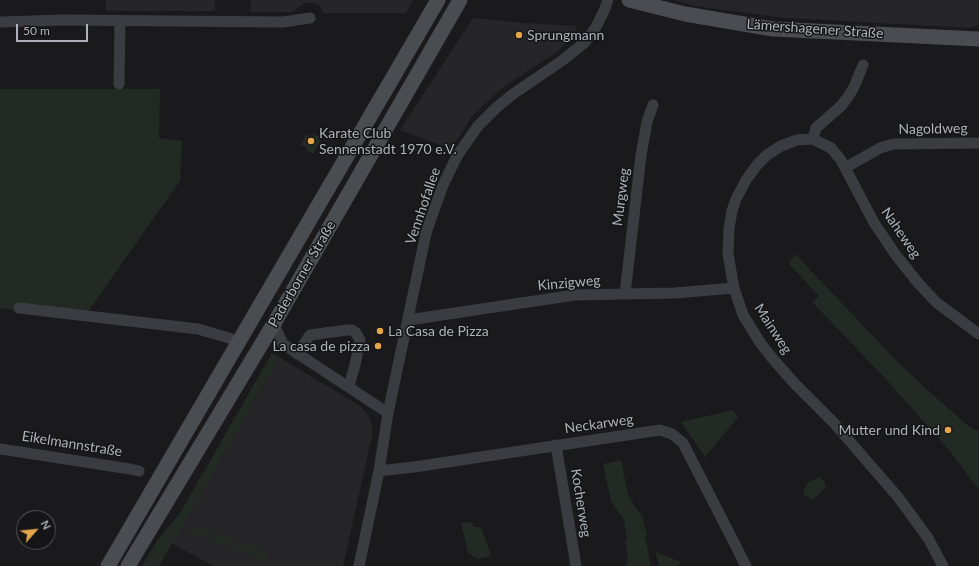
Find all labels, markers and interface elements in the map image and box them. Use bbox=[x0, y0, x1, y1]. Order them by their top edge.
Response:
scale bar bbox=[18, 16, 90, 42]
street label: Lämershagener Straße bbox=[746, 16, 884, 42]
text: 50 m bbox=[23, 23, 50, 38]
place label: Sprungmann bbox=[527, 27, 604, 43]
marker: Sprungmann bbox=[514, 30, 524, 40]
street label: Nagoldweg bbox=[898, 120, 968, 138]
place label: Karate Club Sennenstadt 1970 e.V. bbox=[319, 125, 457, 158]
marker: Karate Club Sennenstadt 1970 e.V. bbox=[306, 136, 316, 146]
street label: Vennhofallee bbox=[402, 165, 444, 247]
street label: Murgweg bbox=[609, 167, 633, 227]
street label: Naheweg bbox=[877, 204, 925, 262]
street label: Paderborner Straße bbox=[265, 218, 339, 330]
street label: Kinzigweg bbox=[537, 272, 601, 294]
street label: Mainweg bbox=[751, 301, 795, 357]
place label: La Casa de Pizza bbox=[388, 323, 489, 339]
marker: La Casa de Pizza bbox=[375, 326, 385, 336]
place label: La casa de pizza bbox=[272, 338, 370, 354]
marker: La casa de pizza bbox=[373, 341, 383, 351]
street label: Neckarweg bbox=[564, 411, 634, 437]
place label: Mutter und Kind bbox=[838, 422, 940, 438]
marker: Mutter und Kind bbox=[943, 425, 953, 435]
street label: Eikelmannstraße bbox=[21, 428, 123, 460]
street label: Kocherweg bbox=[567, 467, 595, 539]
north arrow bbox=[16, 510, 56, 550]
text: N bbox=[39, 518, 54, 532]

